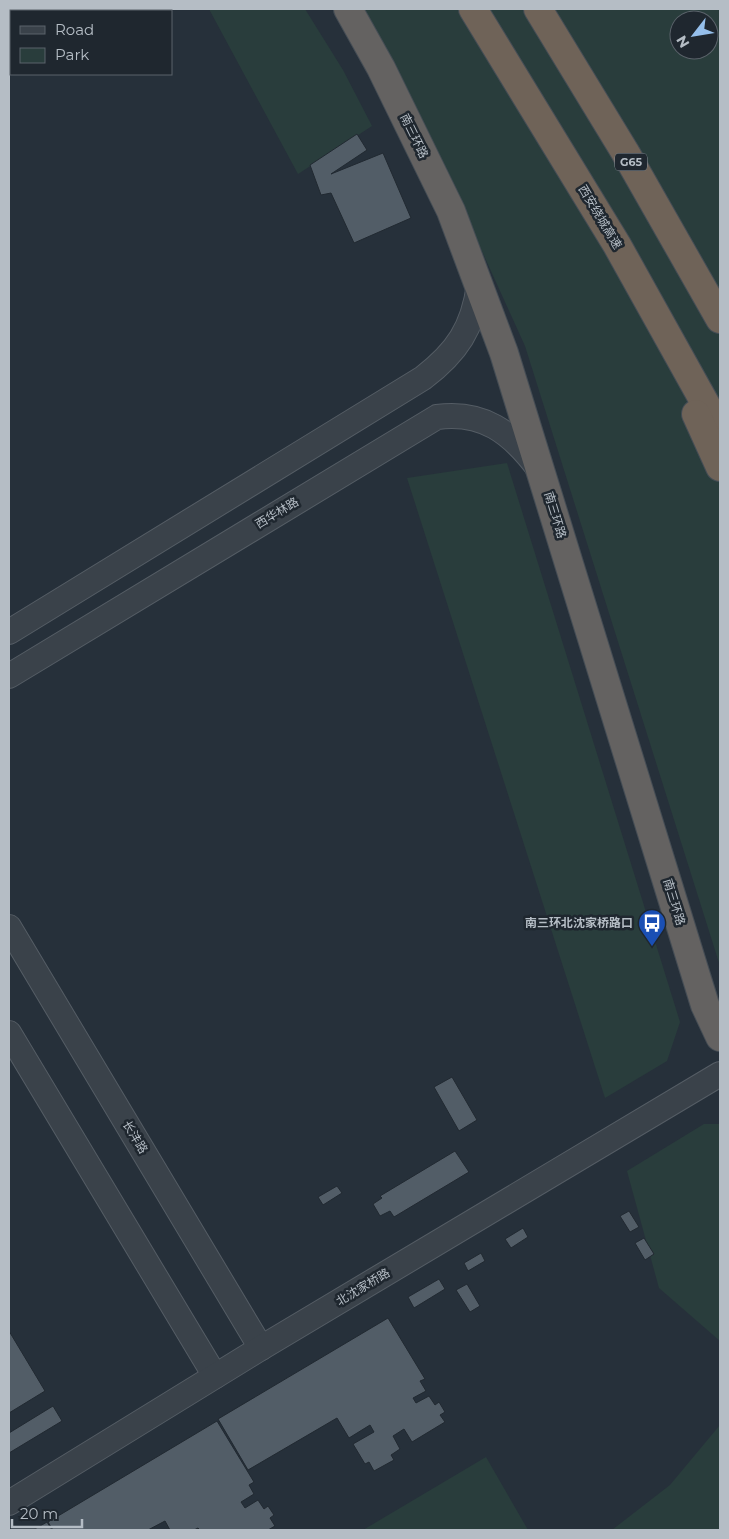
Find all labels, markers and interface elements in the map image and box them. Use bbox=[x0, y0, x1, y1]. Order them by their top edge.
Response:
legend bbox=[10, 10, 172, 75]
north arrow bbox=[669, 10, 719, 60]
text: Road bbox=[55, 20, 94, 39]
text: N bbox=[672, 32, 693, 51]
text: Park bbox=[55, 45, 89, 64]
street label: 南三环路 bbox=[397, 111, 432, 161]
road number: G65 bbox=[615, 154, 647, 170]
street label: 西安绕城高速 bbox=[575, 182, 625, 251]
street label: 南三环路 bbox=[541, 490, 570, 540]
street label: 西华林路 bbox=[252, 494, 301, 531]
street label: 南三环路 bbox=[660, 877, 689, 927]
bus stop icon: 南三环北沈家桥路口 bbox=[637, 908, 667, 947]
place label: 南三环北沈家桥路口 bbox=[525, 915, 633, 930]
street label: 长沣路 bbox=[120, 1117, 151, 1156]
street label: 北沈家桥路 bbox=[333, 1265, 392, 1308]
scale bar bbox=[12, 1496, 82, 1528]
text: 20 m bbox=[20, 1504, 58, 1523]

